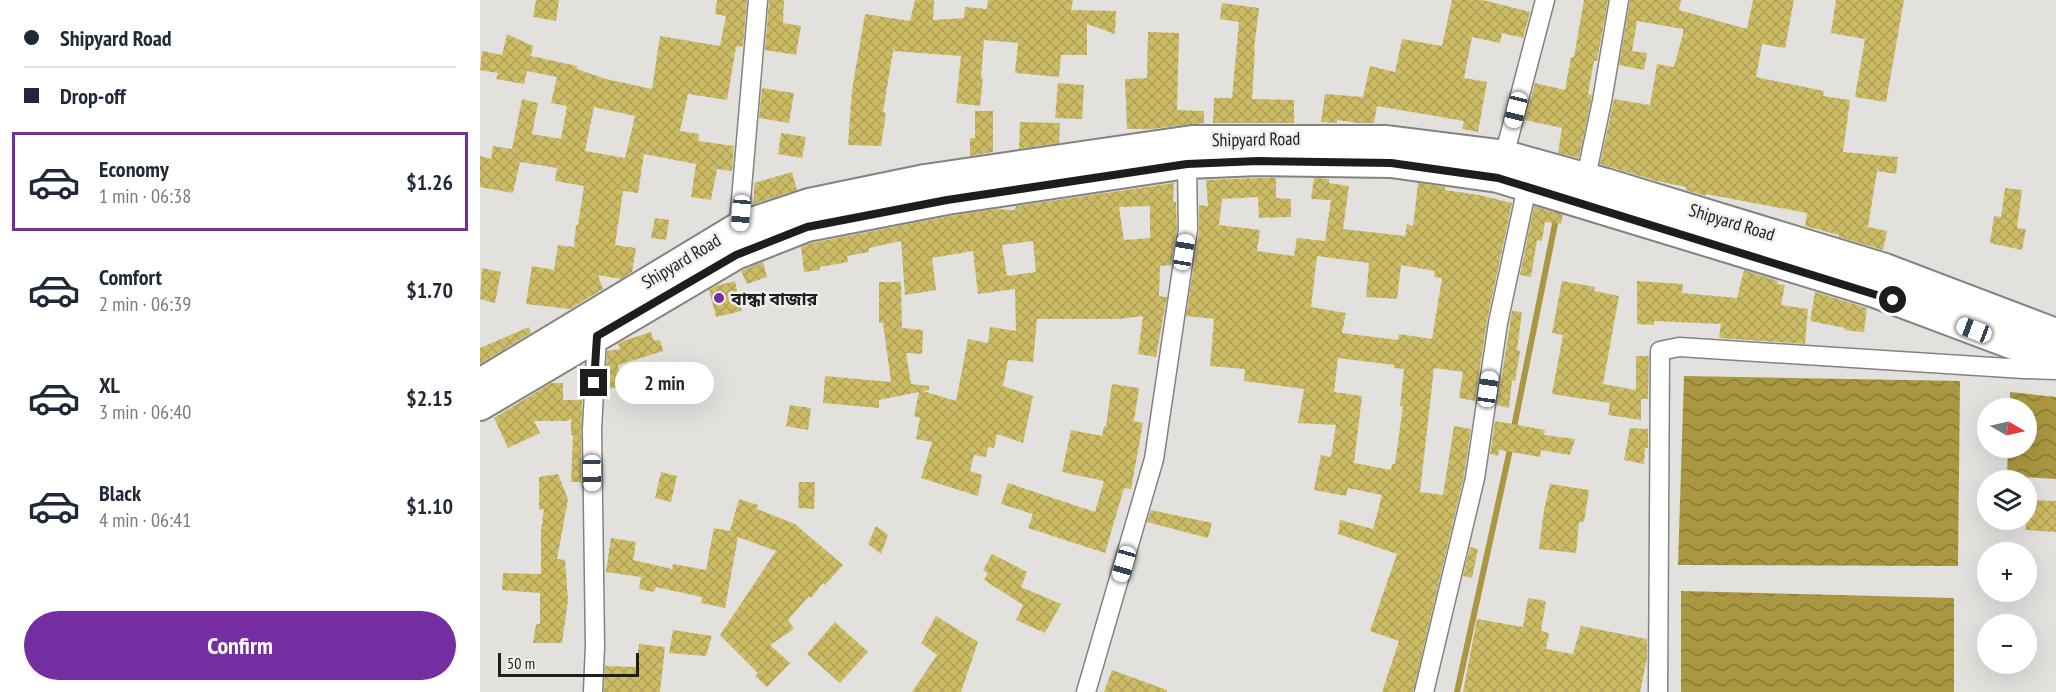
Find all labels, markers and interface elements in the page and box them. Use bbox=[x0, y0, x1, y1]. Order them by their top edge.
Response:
text: Shipyard Road bbox=[60, 24, 172, 52]
text: Drop-off bbox=[60, 82, 126, 110]
car bbox=[1503, 90, 1529, 130]
street label: Shipyard Road bbox=[1212, 127, 1300, 151]
icon: car bbox=[27, 155, 81, 209]
text: Economy bbox=[99, 155, 169, 183]
text: $1.26 bbox=[406, 168, 453, 196]
text: 1 min · 06:38 bbox=[99, 183, 191, 209]
car bbox=[730, 194, 752, 232]
street label: Shipyard Road bbox=[1686, 198, 1778, 246]
street label: Shipyard Road bbox=[637, 228, 725, 294]
car bbox=[1172, 233, 1196, 271]
icon: car bbox=[27, 263, 81, 317]
text: Comfort bbox=[99, 263, 162, 291]
text: $1.70 bbox=[406, 276, 453, 304]
route start bbox=[1879, 286, 1906, 313]
place label: বান্ধা বাজার bbox=[730, 287, 819, 310]
text: 2 min · 06:39 bbox=[99, 291, 191, 317]
marker: বান্ধা বাজার bbox=[712, 291, 726, 305]
car bbox=[1954, 315, 1994, 345]
callout: 2 min bbox=[615, 362, 714, 404]
route end bbox=[580, 369, 607, 396]
text: 2 min bbox=[644, 370, 685, 396]
car bbox=[1477, 370, 1499, 408]
icon: car bbox=[27, 371, 81, 425]
text: XL bbox=[99, 371, 120, 399]
text: $2.15 bbox=[406, 384, 453, 412]
north arrow bbox=[1977, 398, 2037, 458]
map controls bbox=[1977, 398, 2037, 674]
text: 3 min · 06:40 bbox=[99, 399, 191, 425]
car bbox=[583, 455, 601, 491]
button: layers bbox=[1977, 470, 2037, 530]
icon: car bbox=[27, 479, 81, 533]
text: Black bbox=[99, 479, 141, 507]
text: $1.10 bbox=[406, 492, 453, 520]
text: 4 min · 06:41 bbox=[99, 507, 191, 533]
button: + bbox=[1977, 542, 2037, 602]
car bbox=[1110, 544, 1138, 584]
button: Confirm bbox=[24, 611, 456, 680]
button: − bbox=[1977, 614, 2037, 674]
scale bar bbox=[498, 650, 639, 678]
text: 50 m bbox=[507, 653, 535, 673]

